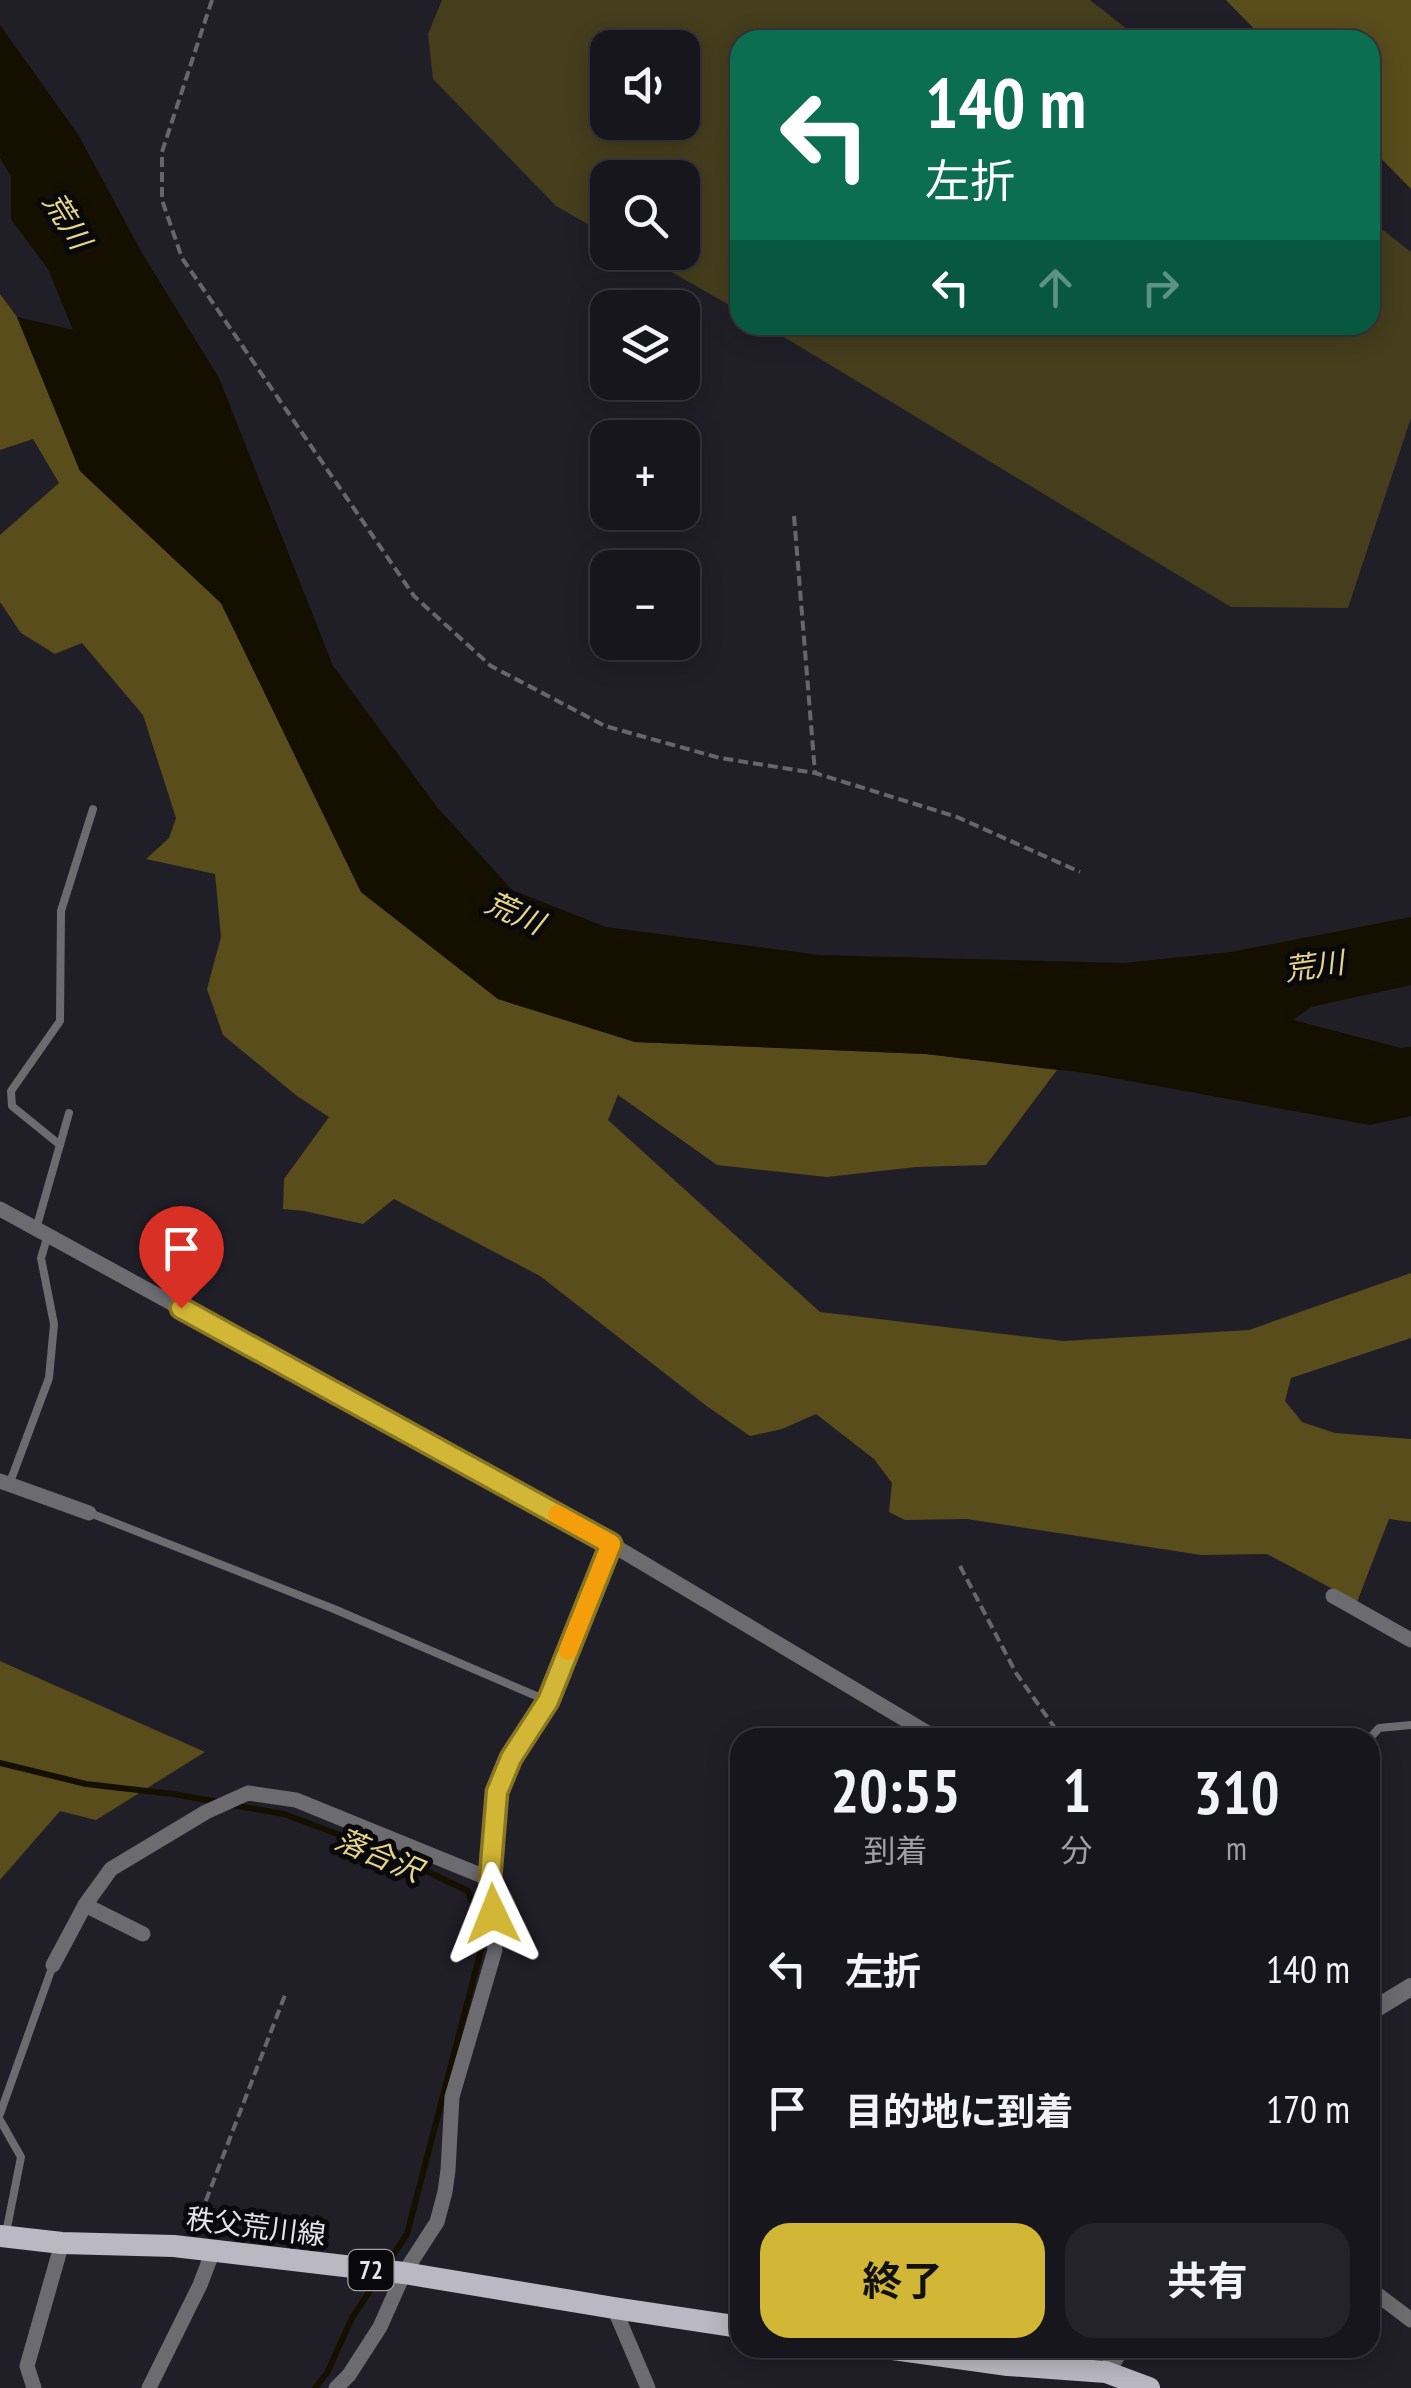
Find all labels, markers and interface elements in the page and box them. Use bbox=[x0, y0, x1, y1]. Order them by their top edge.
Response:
map controls bbox=[590, 30, 700, 660]
button: sound bbox=[590, 30, 700, 140]
text: 140 m bbox=[925, 57, 1086, 147]
icon: left bbox=[760, 70, 890, 200]
text: 左折 bbox=[925, 151, 1015, 209]
button: search bbox=[590, 160, 700, 270]
water label: 荒川 bbox=[36, 184, 102, 258]
icon: left bbox=[923, 260, 978, 315]
icon: ahead bbox=[1028, 260, 1083, 315]
icon: right bbox=[1133, 260, 1188, 315]
button: layers bbox=[590, 290, 700, 400]
button: + bbox=[590, 420, 700, 530]
button: − bbox=[590, 550, 700, 660]
water label: 荒川 bbox=[480, 882, 553, 943]
water label: 荒川 bbox=[1282, 941, 1349, 988]
pin bbox=[139, 1206, 224, 1309]
icon: arrive bbox=[154, 1221, 209, 1276]
text: 20:55 bbox=[831, 1751, 960, 1829]
text: 1 bbox=[1063, 1751, 1091, 1829]
text: 310 bbox=[1193, 1753, 1279, 1831]
water label: 落合沢 bbox=[330, 1818, 432, 1891]
text: m bbox=[1226, 1827, 1247, 1869]
text: 到着 bbox=[863, 1829, 927, 1871]
text: 分 bbox=[1061, 1829, 1093, 1871]
position arrow bbox=[441, 1862, 545, 1966]
icon: left bbox=[760, 1941, 815, 1996]
text: 140 m bbox=[1266, 1944, 1350, 1993]
text: 左折 bbox=[845, 1946, 921, 1995]
icon: arrive bbox=[760, 2081, 815, 2136]
text: 170 m bbox=[1266, 2084, 1350, 2133]
text: 目的地に到着 bbox=[845, 2086, 1073, 2135]
street label: 秩父荒川線 bbox=[184, 2199, 328, 2253]
button: 終了 bbox=[760, 2223, 1045, 2338]
button: 共有 bbox=[1065, 2223, 1350, 2338]
road number: 72 bbox=[348, 2250, 394, 2290]

